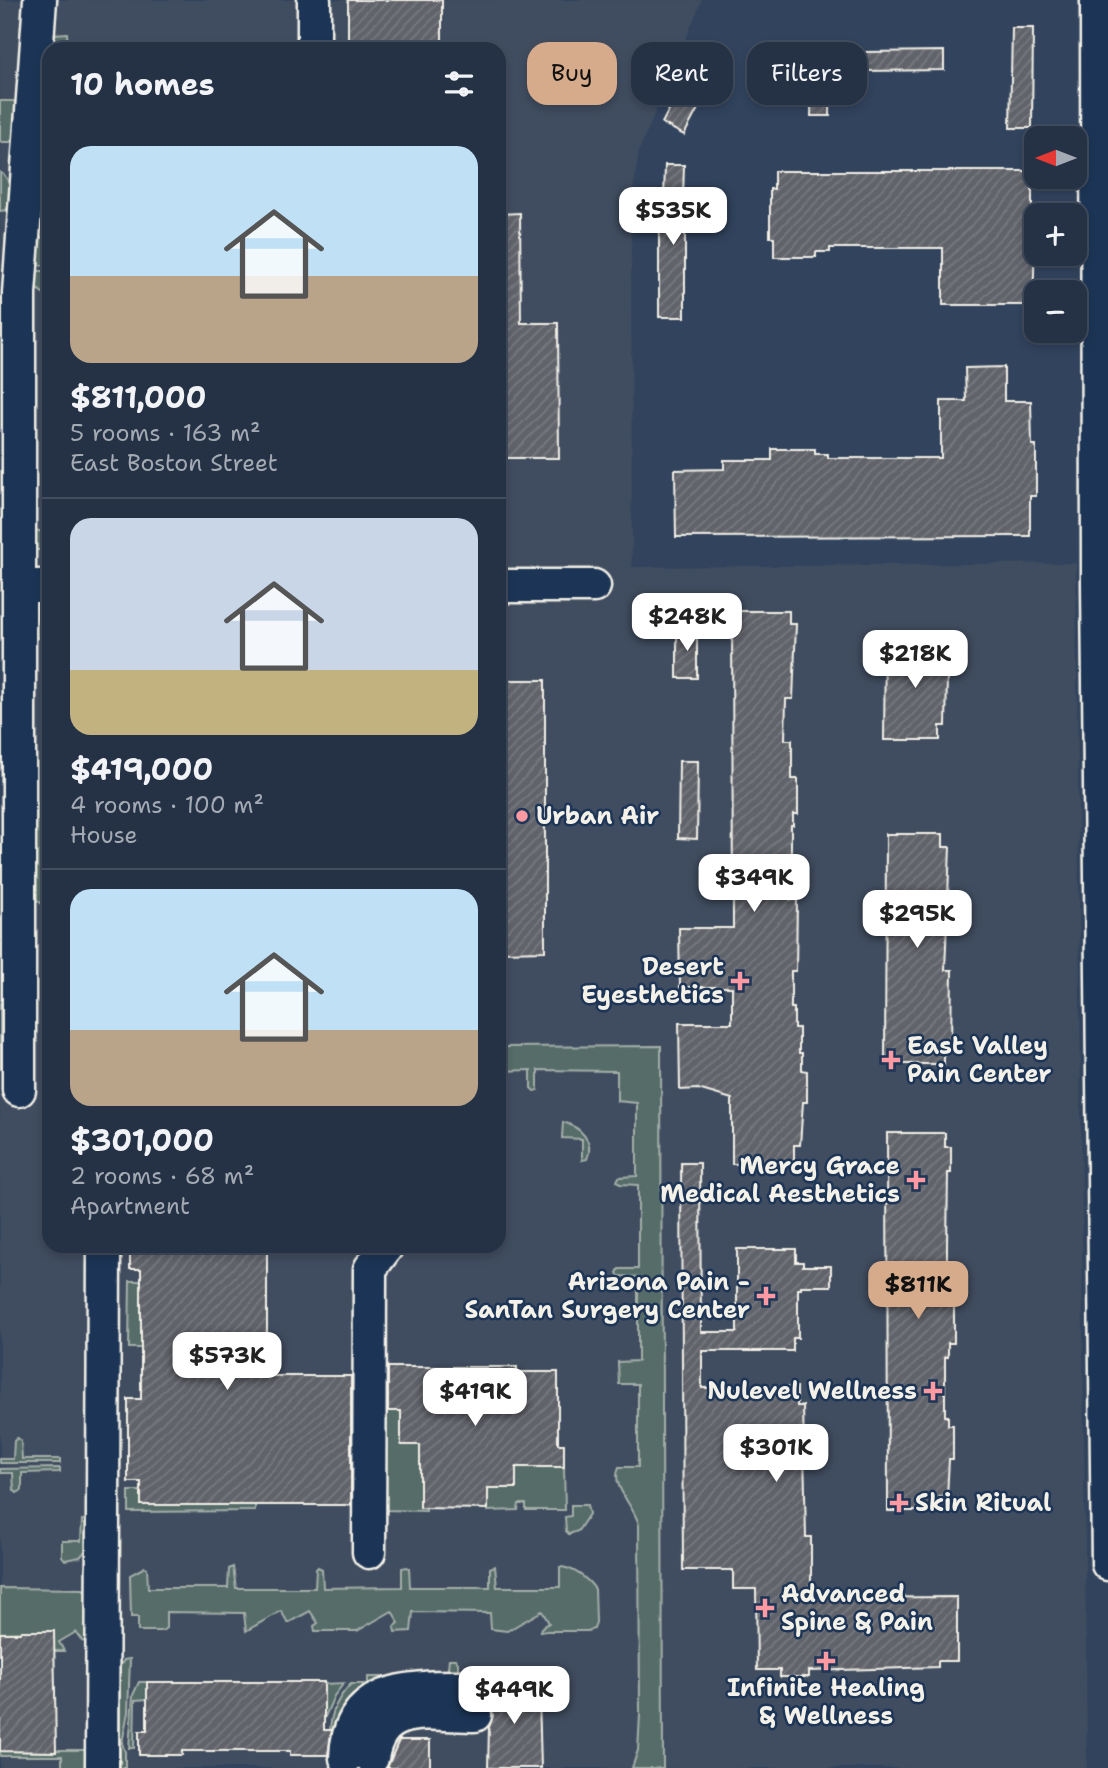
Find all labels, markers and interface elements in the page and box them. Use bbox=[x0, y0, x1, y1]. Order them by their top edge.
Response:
chip: Buy bbox=[527, 42, 617, 105]
chip: Rent bbox=[631, 42, 733, 105]
chip: Filters bbox=[747, 42, 867, 105]
text: 10 homes bbox=[70, 64, 215, 105]
icon: filters bbox=[440, 65, 478, 103]
north arrow bbox=[1024, 126, 1087, 189]
map controls bbox=[1024, 126, 1087, 343]
pin: $535K bbox=[624, 188, 722, 247]
icon: home bbox=[211, 191, 337, 317]
text: $535K bbox=[635, 195, 711, 225]
button: + bbox=[1024, 203, 1087, 266]
button: − bbox=[1024, 280, 1087, 343]
text: $811,000 bbox=[70, 377, 207, 418]
text: 5 rooms · 163 m² bbox=[70, 418, 261, 448]
text: East Boston Street bbox=[70, 448, 278, 478]
icon: home bbox=[211, 563, 337, 689]
pin: $248K bbox=[638, 594, 736, 653]
text: $248K bbox=[648, 601, 726, 631]
pin: $218K bbox=[866, 630, 964, 690]
text: $218K bbox=[879, 638, 951, 668]
text: $419,000 bbox=[70, 749, 213, 790]
text: 4 rooms · 100 m² bbox=[70, 790, 264, 820]
place label: Urban Air bbox=[536, 800, 659, 832]
marker: Urban Air bbox=[514, 808, 530, 824]
text: House bbox=[70, 820, 138, 850]
pin: $349K bbox=[705, 855, 803, 914]
text: $349K bbox=[715, 862, 793, 892]
pin: $295K bbox=[868, 890, 966, 950]
text: $295K bbox=[879, 898, 955, 928]
icon: home bbox=[211, 934, 337, 1060]
place label: Desert Eyesthetics bbox=[581, 951, 724, 1011]
marker: Desert Eyesthetics bbox=[730, 971, 750, 991]
place label: East Valley Pain Center bbox=[907, 1030, 1051, 1090]
marker: East Valley Pain Center bbox=[881, 1050, 901, 1070]
text: $301,000 bbox=[70, 1120, 214, 1161]
place label: Mercy Grace Medical Aesthetics bbox=[660, 1150, 900, 1210]
text: 2 rooms · 68 m² bbox=[70, 1161, 254, 1191]
marker: Mercy Grace Medical Aesthetics bbox=[906, 1170, 926, 1190]
text: Apartment bbox=[70, 1191, 190, 1221]
pin: $811K bbox=[869, 1262, 967, 1321]
place label: Arizona Pain - SanTan Surgery Center bbox=[465, 1266, 750, 1326]
text: $811K bbox=[884, 1269, 952, 1299]
marker: Arizona Pain - SanTan Surgery Center bbox=[756, 1286, 776, 1306]
pin: $573K bbox=[178, 1332, 276, 1392]
text: $573K bbox=[189, 1340, 265, 1370]
pin: $419K bbox=[426, 1368, 524, 1428]
place label: Nulevel Wellness bbox=[707, 1375, 917, 1407]
text: $419K bbox=[439, 1376, 511, 1406]
marker: Nulevel Wellness bbox=[923, 1381, 943, 1401]
pin: $301K bbox=[727, 1424, 825, 1484]
text: $301K bbox=[739, 1432, 813, 1462]
place label: Skin Ritual bbox=[915, 1487, 1051, 1519]
marker: Skin Ritual bbox=[889, 1493, 909, 1513]
place label: Advanced Spine & Pain bbox=[781, 1578, 933, 1638]
marker: Advanced Spine & Pain bbox=[755, 1598, 775, 1618]
marker: Infinite Healing & Wellness bbox=[816, 1651, 836, 1671]
pin: $449K bbox=[465, 1666, 563, 1726]
place label: Infinite Healing & Wellness bbox=[727, 1672, 925, 1732]
text: $449K bbox=[475, 1674, 553, 1704]

